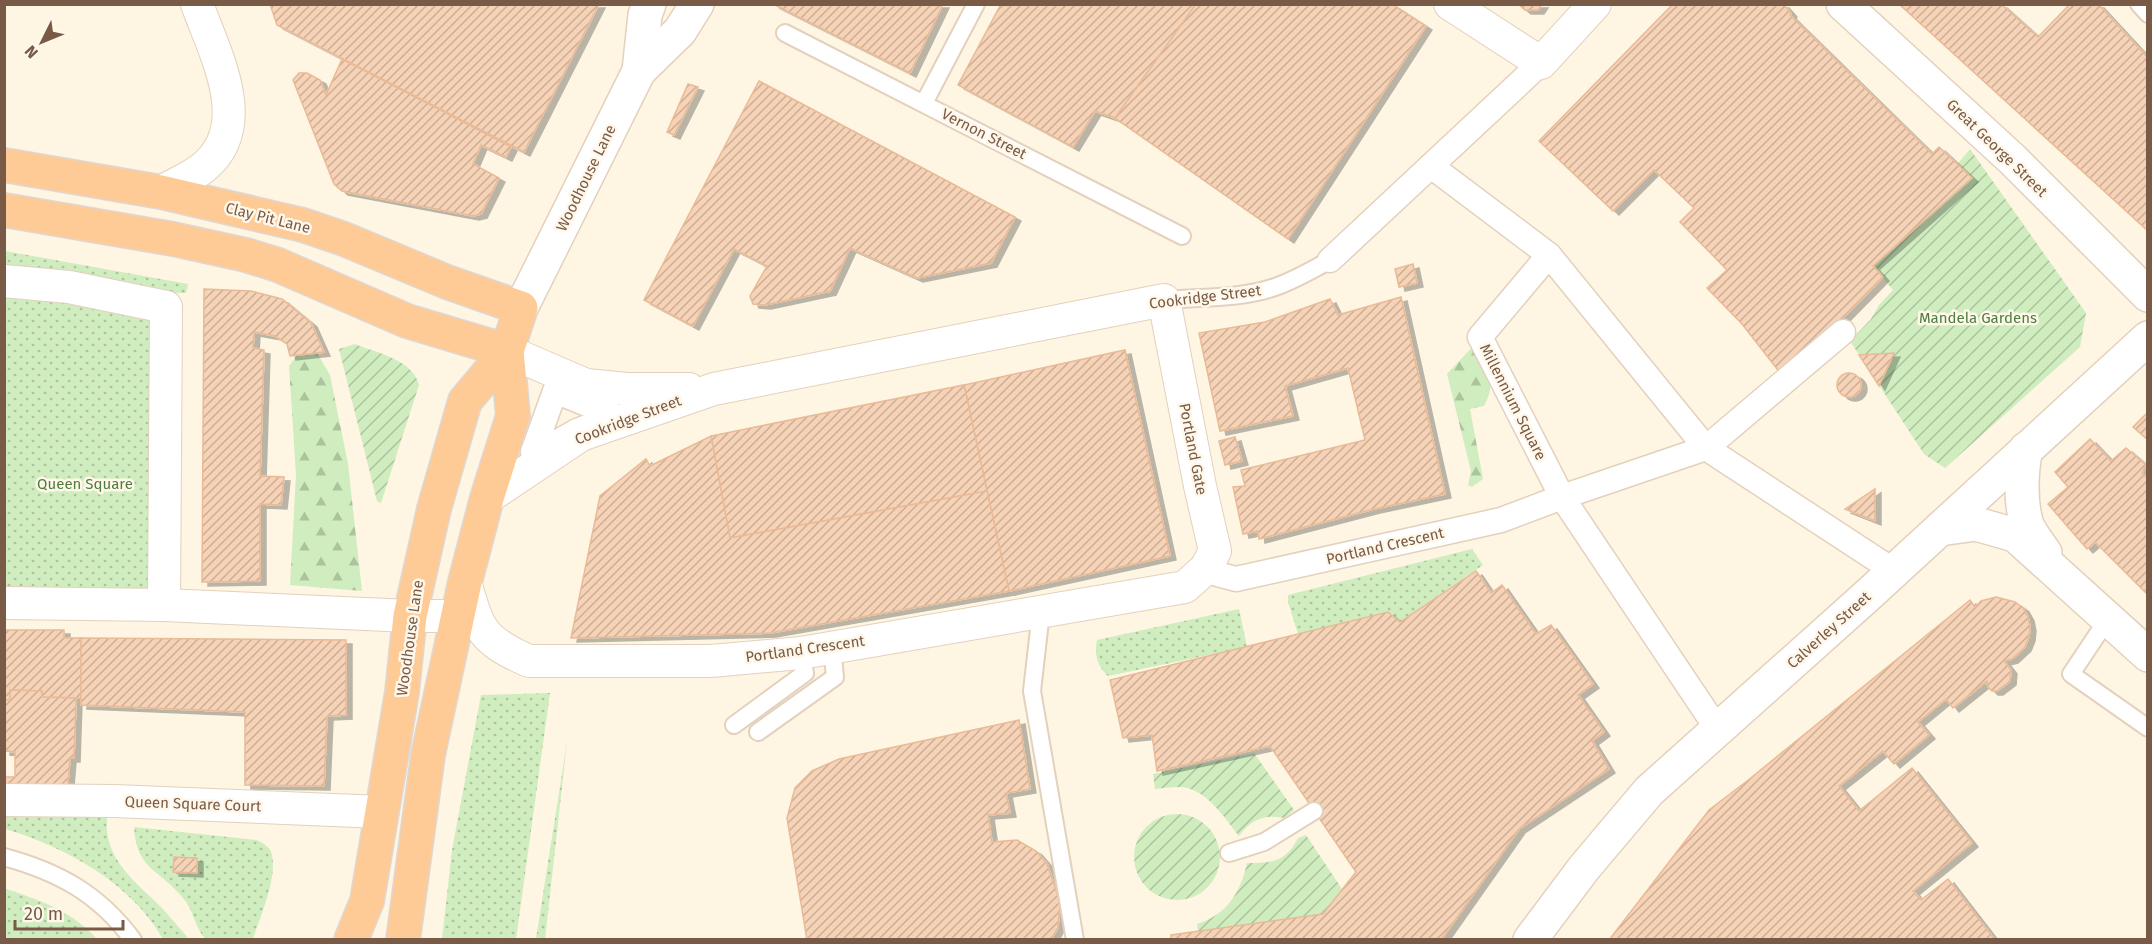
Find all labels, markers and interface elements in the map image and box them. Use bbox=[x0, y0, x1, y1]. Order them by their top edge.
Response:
north arrow bbox=[12, 12, 72, 72]
text: N bbox=[21, 42, 42, 62]
street label: Great George Street bbox=[1943, 95, 2051, 201]
street label: Vernon Street bbox=[939, 105, 1030, 163]
street label: Woodhouse Lane bbox=[552, 122, 620, 234]
street label: Clay Pit Lane bbox=[224, 199, 312, 237]
street label: Cookridge Street bbox=[1148, 281, 1263, 313]
park label: Mandela Gardens bbox=[1919, 309, 2037, 327]
street label: Millennium Square bbox=[1476, 341, 1550, 463]
street label: Cookridge Street bbox=[572, 391, 684, 449]
street label: Portland Gate bbox=[1175, 401, 1211, 497]
park label: Queen Square bbox=[37, 475, 133, 493]
street label: Portland Crescent bbox=[1324, 524, 1446, 568]
street label: Woodhouse Lane bbox=[393, 579, 427, 697]
street label: Calverley Street bbox=[1783, 587, 1875, 672]
street label: Portland Crescent bbox=[744, 632, 866, 666]
street label: Queen Square Court bbox=[124, 793, 262, 815]
scale bar bbox=[15, 893, 123, 931]
text: 20 m bbox=[24, 903, 63, 925]

